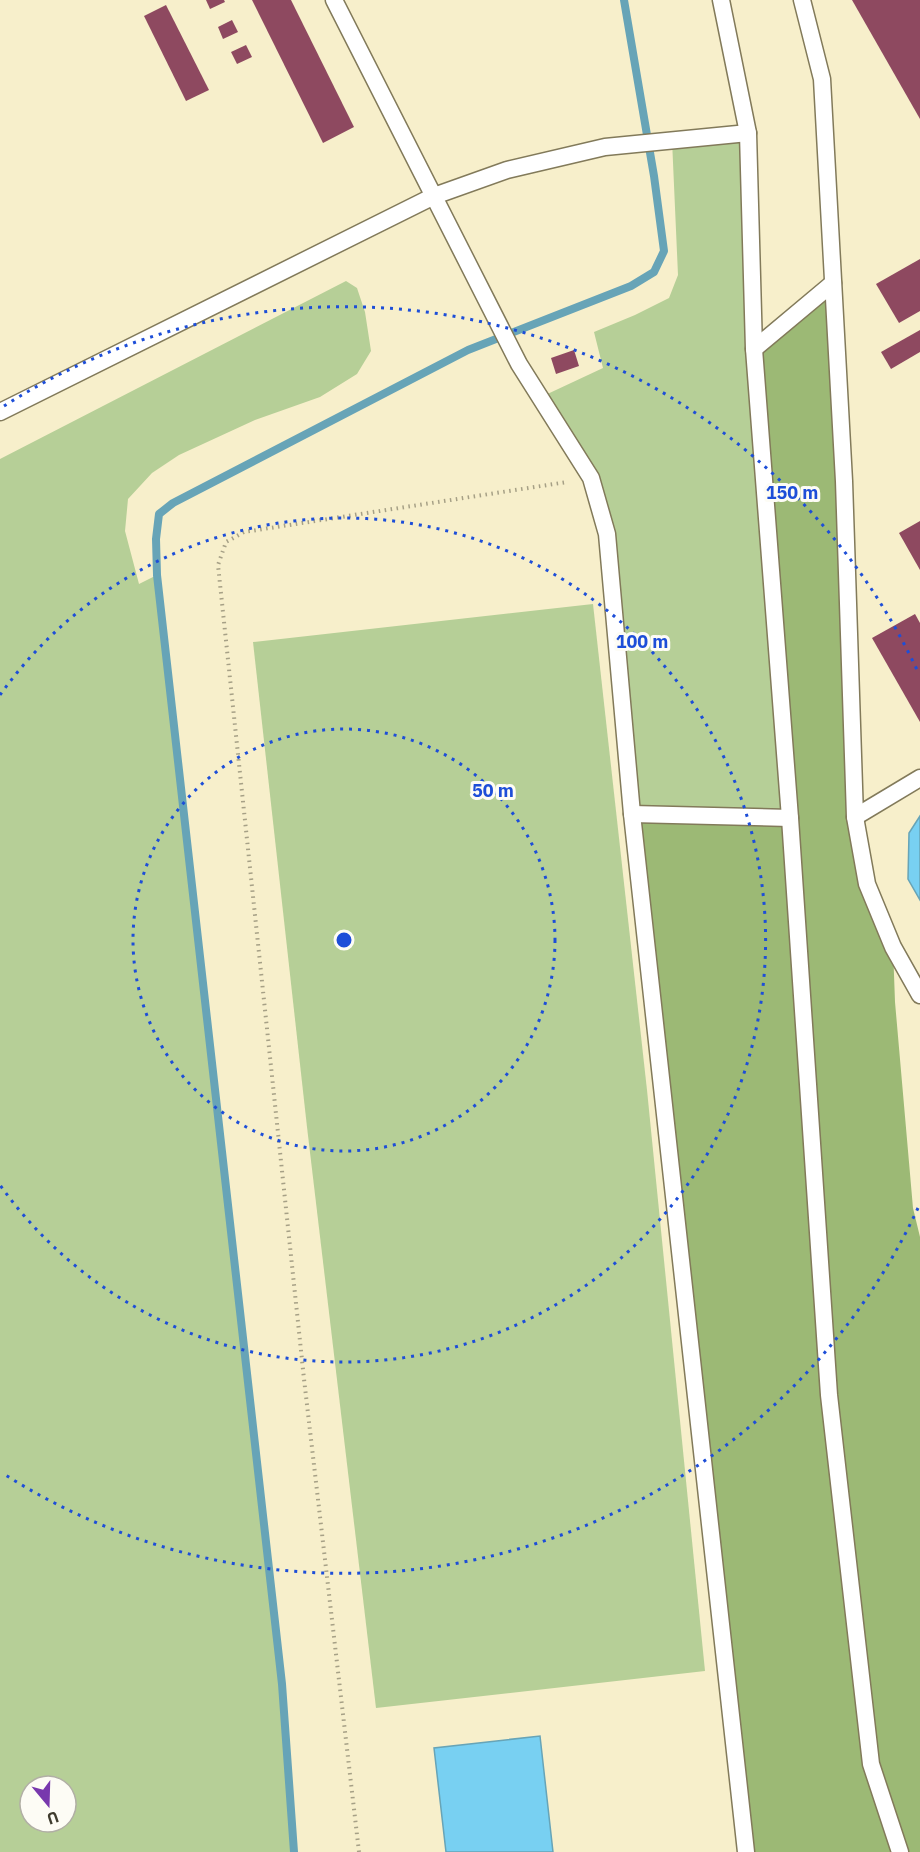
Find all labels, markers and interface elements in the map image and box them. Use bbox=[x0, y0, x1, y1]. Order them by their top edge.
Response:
text: 150 m bbox=[766, 481, 818, 504]
text: 100 m bbox=[616, 630, 668, 653]
text: 50 m bbox=[472, 779, 514, 802]
centre of rings bbox=[334, 930, 354, 950]
north arrow bbox=[18, 1774, 78, 1834]
text: U bbox=[44, 1807, 61, 1829]

